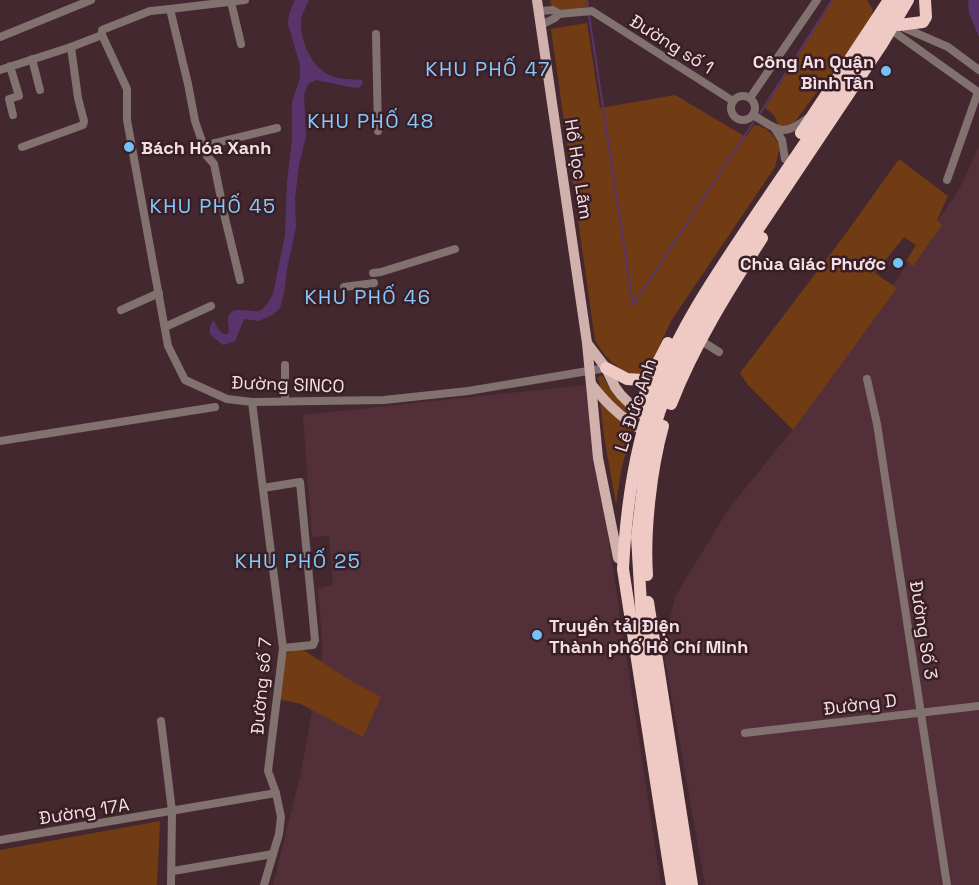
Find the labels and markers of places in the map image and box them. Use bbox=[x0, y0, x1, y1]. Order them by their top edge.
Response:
place label: Công An Quận Bình Tân bbox=[753, 50, 874, 94]
marker: Công An Quận Bình Tân bbox=[879, 64, 893, 78]
place label: Bách Hóa Xanh bbox=[141, 136, 271, 159]
marker: Bách Hóa Xanh bbox=[122, 140, 136, 154]
place label: Chùa Giác Phước bbox=[740, 252, 886, 275]
marker: Chùa Giác Phước bbox=[891, 256, 905, 270]
place label: Truyền tải Điện Thành phố Hồ Chí Minh bbox=[549, 614, 748, 658]
marker: Truyền tải Điện Thành phố Hồ Chí Minh bbox=[530, 628, 544, 642]

